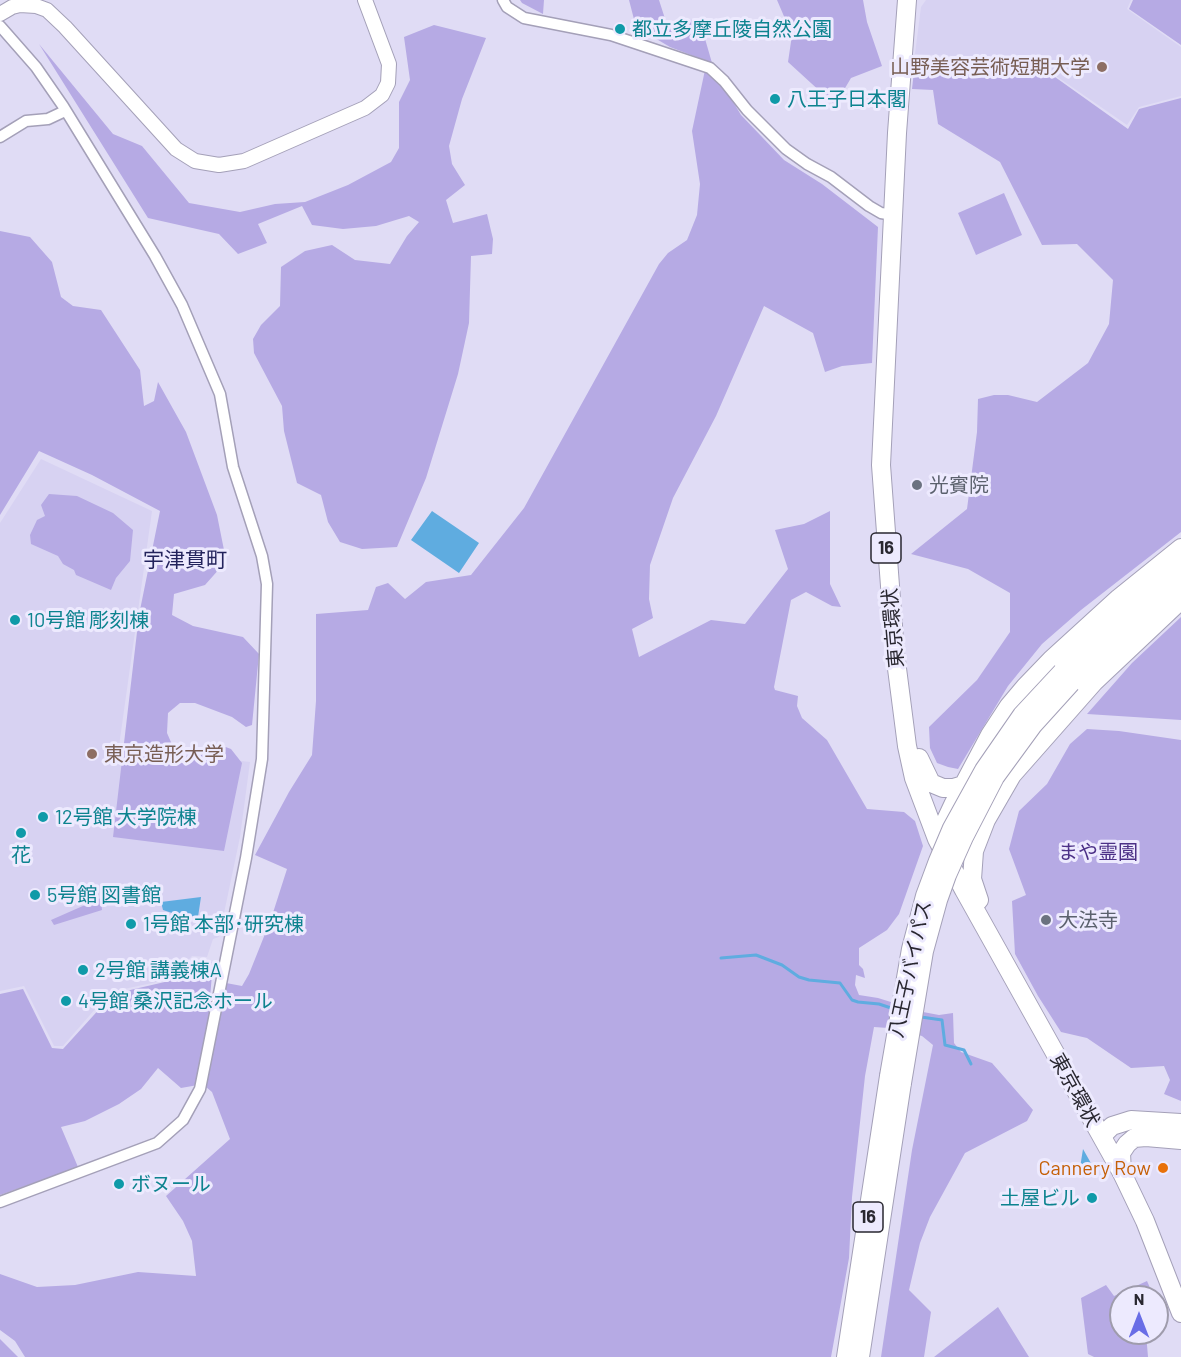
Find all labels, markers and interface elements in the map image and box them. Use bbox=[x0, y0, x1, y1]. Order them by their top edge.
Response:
place label: 都立多摩丘陵自然公園 bbox=[632, 17, 832, 41]
marker: 都立多摩丘陵自然公園 bbox=[613, 22, 627, 36]
place label: 山野美容芸術短期大学 bbox=[890, 55, 1090, 79]
marker: 山野美容芸術短期大学 bbox=[1095, 60, 1109, 74]
place label: 八王子日本閣 bbox=[787, 87, 907, 111]
marker: 八王子日本閣 bbox=[768, 92, 782, 106]
place label: 光賓院 bbox=[929, 473, 989, 497]
marker: 光賓院 bbox=[910, 478, 924, 492]
road number: 16 bbox=[871, 533, 901, 563]
district label: 宇津貫町 bbox=[143, 547, 227, 573]
street label: 東京環状 bbox=[878, 587, 908, 669]
place label: 10号館 彫刻棟 bbox=[27, 608, 149, 632]
marker: 10号館 彫刻棟 bbox=[8, 613, 22, 627]
place label: 東京造形大学 bbox=[104, 742, 224, 766]
marker: 東京造形大学 bbox=[85, 747, 99, 761]
place label: 12号館 大学院棟 bbox=[55, 805, 197, 829]
marker: 12号館 大学院棟 bbox=[36, 810, 50, 824]
marker: 花 bbox=[14, 826, 28, 840]
park label: まや霊園 bbox=[1058, 840, 1138, 864]
place label: 花 bbox=[11, 843, 31, 867]
place label: 5号館 図書館 bbox=[47, 883, 161, 907]
marker: 5号館 図書館 bbox=[28, 888, 42, 902]
street label: 八王子バイパス bbox=[884, 898, 936, 1040]
place label: 大法寺 bbox=[1058, 908, 1118, 932]
place label: 1号館 本部･研究棟 bbox=[143, 912, 304, 936]
marker: 大法寺 bbox=[1039, 913, 1053, 927]
marker: 1号館 本部･研究棟 bbox=[124, 917, 138, 931]
place label: 2号館 講義棟A bbox=[95, 958, 222, 982]
marker: 2号館 講義棟A bbox=[76, 963, 90, 977]
place label: 4号館 桑沢記念ホール bbox=[78, 989, 273, 1013]
marker: 4号館 桑沢記念ホール bbox=[59, 994, 73, 1008]
street label: 東京環状 bbox=[1045, 1049, 1105, 1131]
place label: Cannery Row bbox=[1039, 1156, 1151, 1180]
marker: Cannery Row bbox=[1156, 1161, 1170, 1175]
place label: ボヌール bbox=[131, 1172, 211, 1196]
marker: ボヌール bbox=[112, 1177, 126, 1191]
place label: 土屋ビル bbox=[1000, 1186, 1080, 1210]
marker: 土屋ビル bbox=[1085, 1191, 1099, 1205]
road number: 16 bbox=[853, 1202, 883, 1232]
north arrow bbox=[1109, 1285, 1169, 1345]
text: N bbox=[1134, 1289, 1144, 1308]

